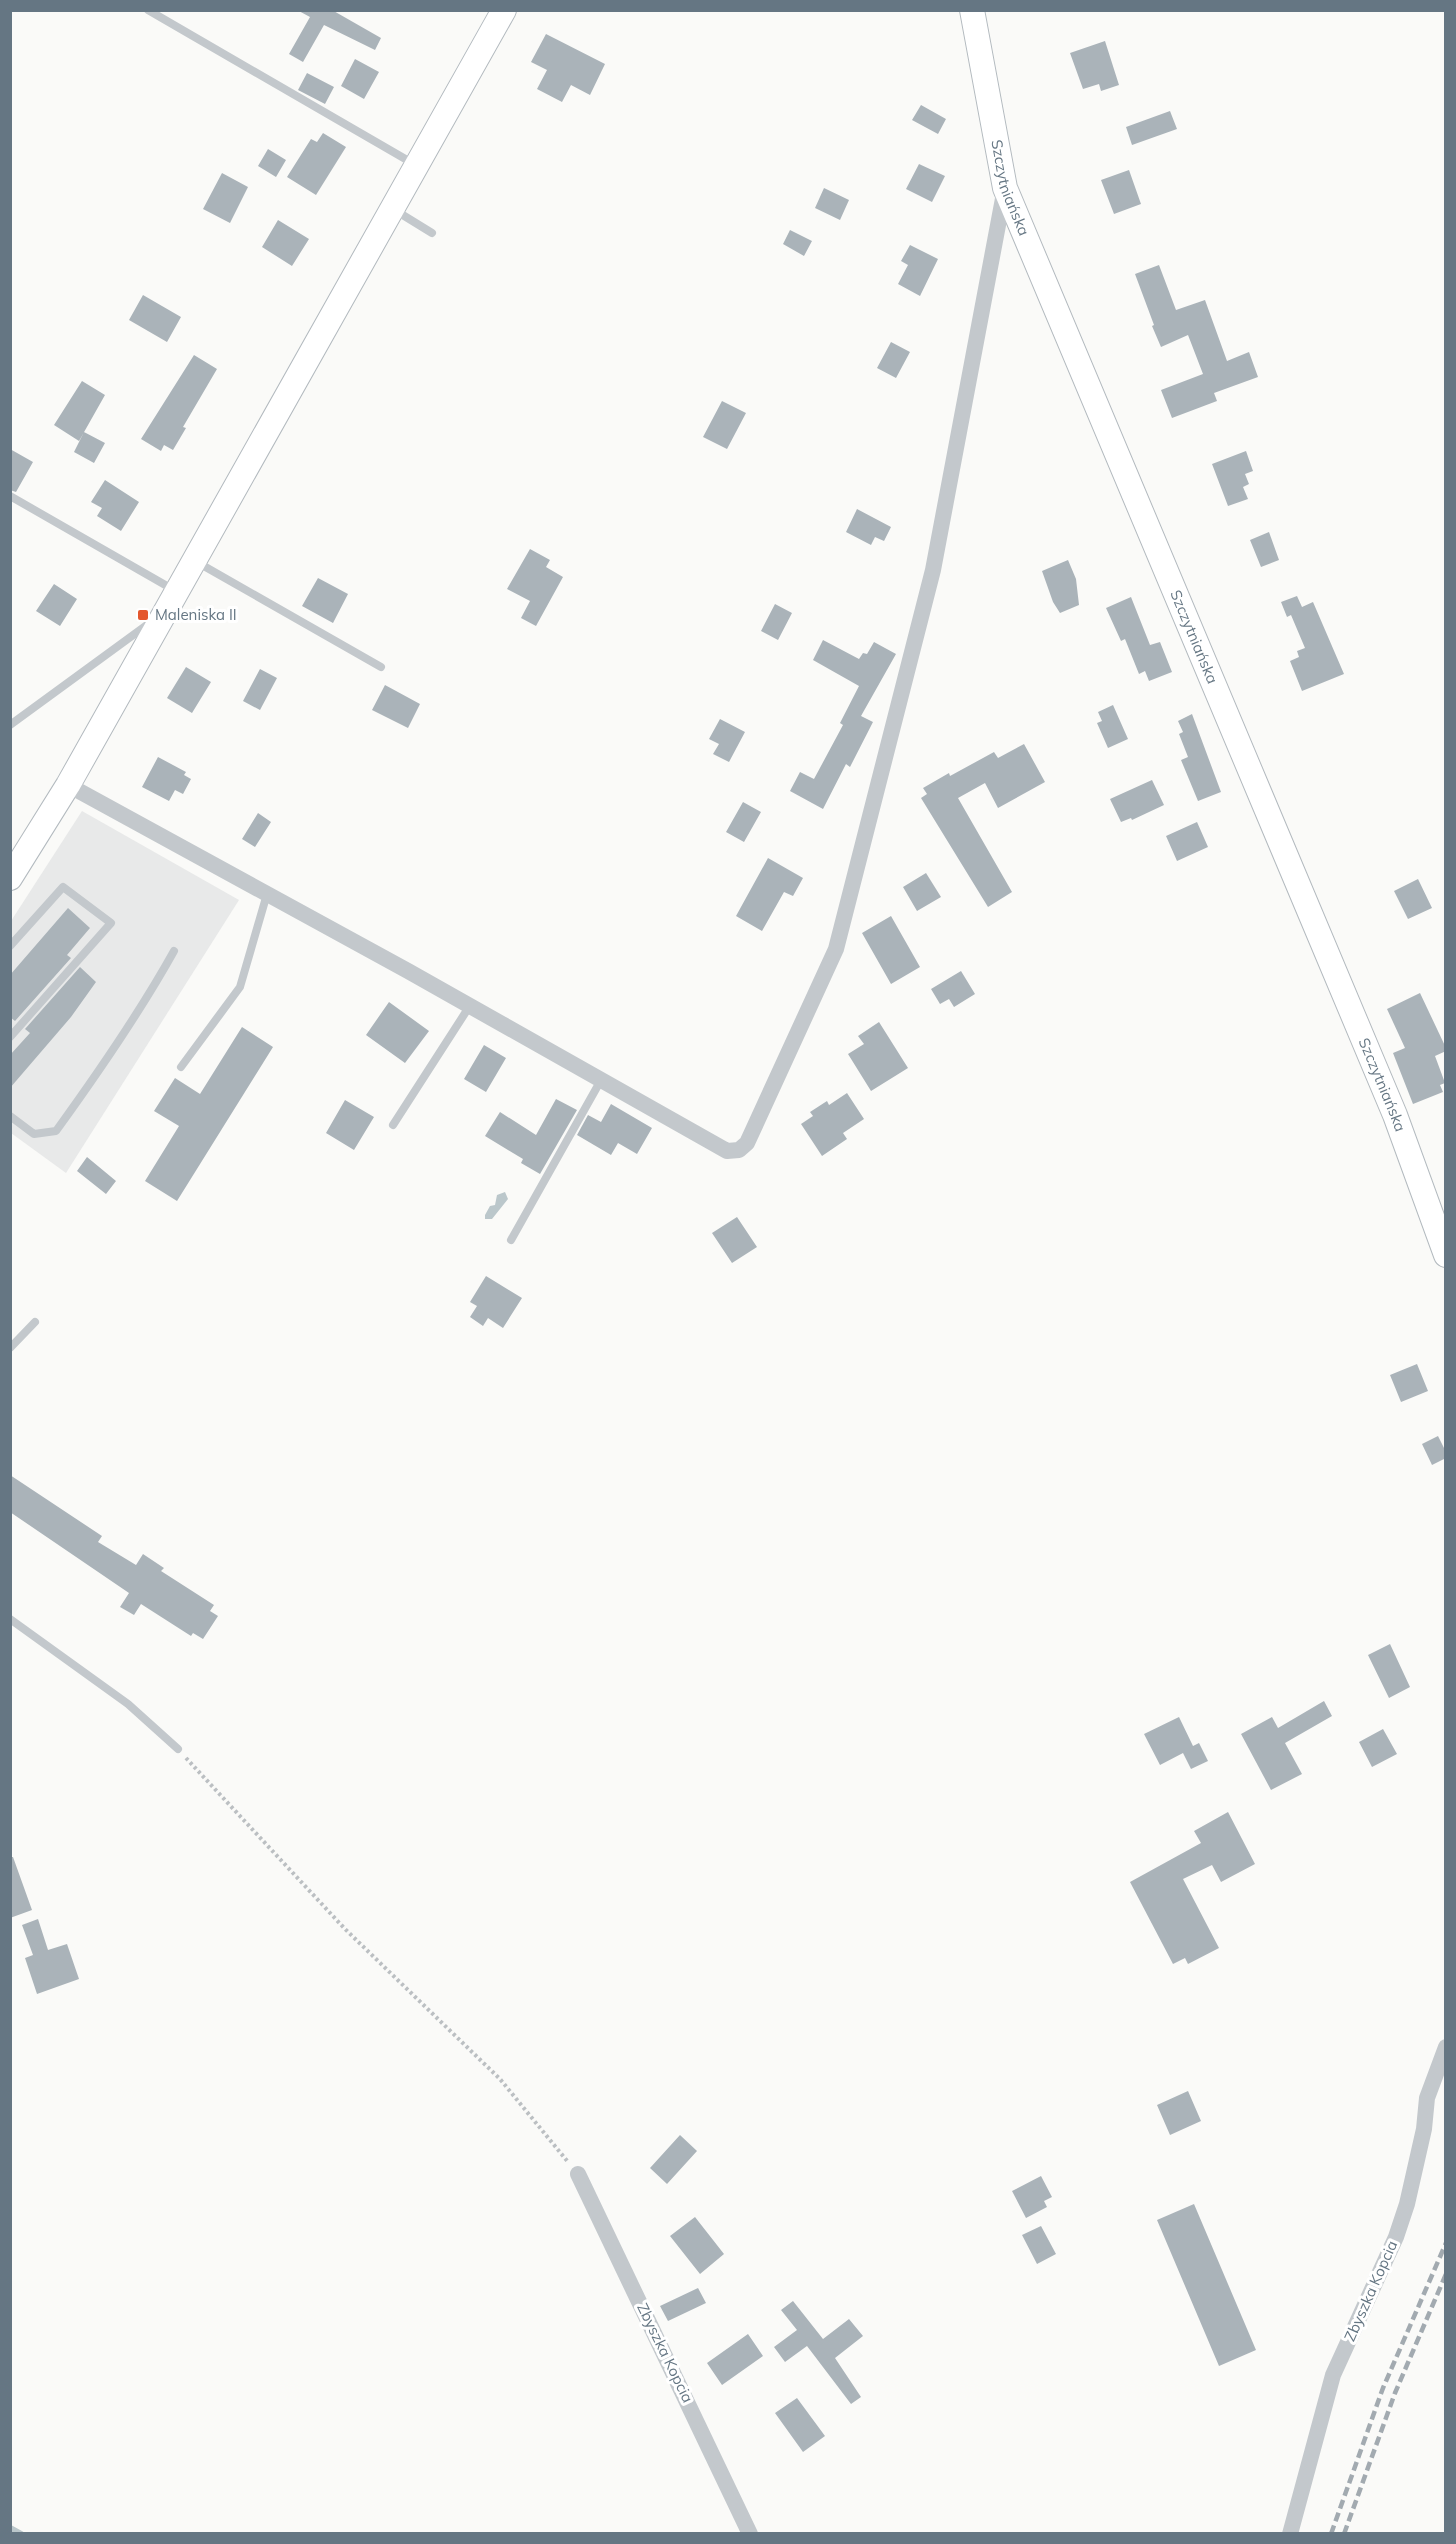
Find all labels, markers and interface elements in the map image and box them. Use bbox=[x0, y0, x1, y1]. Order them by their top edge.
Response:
street label: Szczytniańska bbox=[987, 138, 1034, 238]
street label: Szczytniańska bbox=[1166, 587, 1222, 686]
place label: Maleniska II bbox=[155, 605, 237, 624]
marker: Maleniska II bbox=[136, 608, 150, 622]
street label: Szczytniańska bbox=[1355, 1035, 1410, 1134]
street label: Zbyszka Kopcia bbox=[1340, 2237, 1401, 2344]
street label: Zbyszka Kopcia bbox=[633, 2300, 698, 2406]

